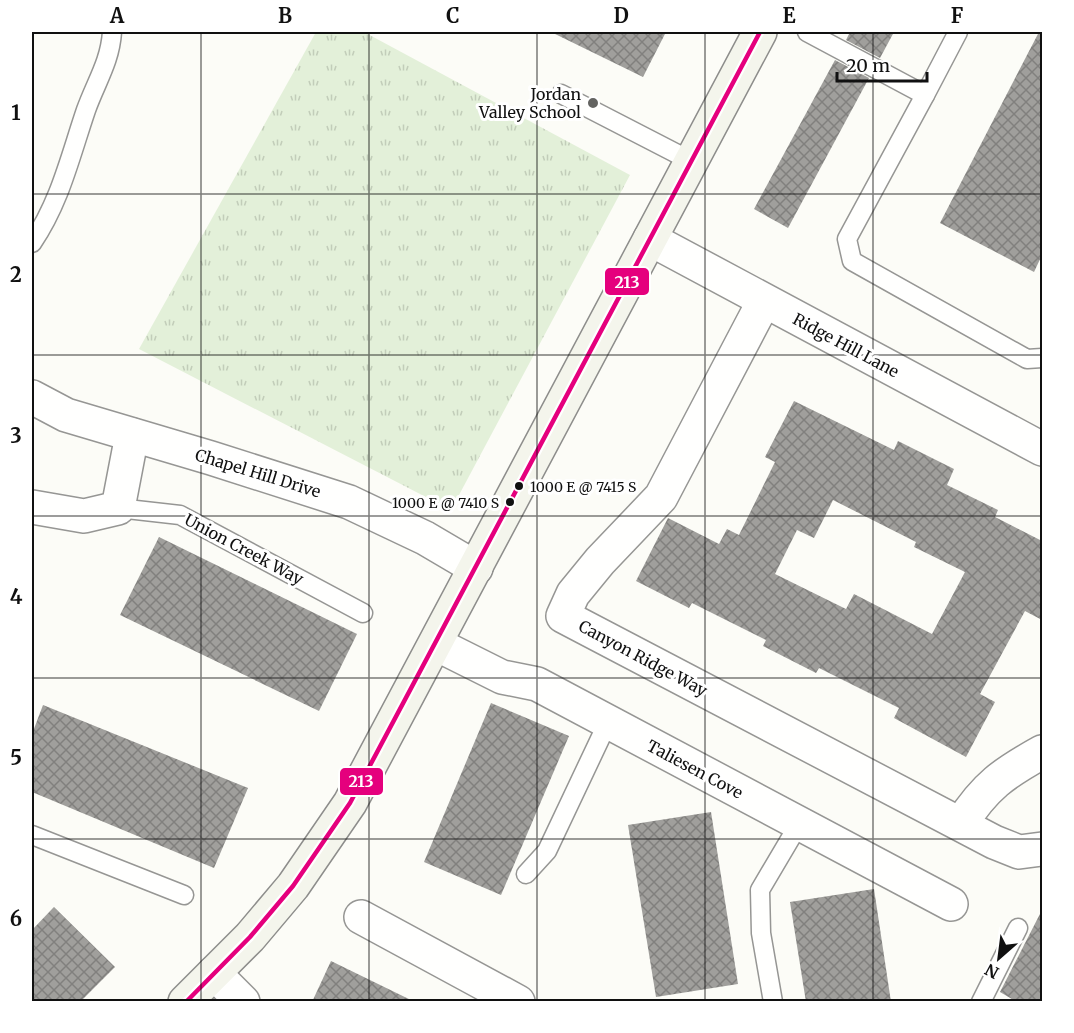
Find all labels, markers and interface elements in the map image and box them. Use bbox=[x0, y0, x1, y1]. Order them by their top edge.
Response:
text: A bbox=[109, 3, 125, 28]
text: B bbox=[278, 3, 292, 28]
text: C bbox=[446, 3, 460, 28]
text: D bbox=[613, 3, 629, 28]
text: E bbox=[782, 3, 796, 28]
text: F bbox=[951, 3, 964, 28]
scale bar bbox=[837, 45, 927, 83]
text: 20 m bbox=[846, 54, 890, 77]
place label: Jordan Valley School bbox=[478, 84, 581, 122]
marker: Jordan Valley School bbox=[586, 96, 600, 110]
text: 1 bbox=[11, 100, 21, 125]
text: 2 bbox=[10, 262, 22, 287]
line badge: 213 bbox=[604, 267, 650, 296]
text: 213 bbox=[614, 272, 640, 292]
street label: Ridge Hill Lane bbox=[790, 309, 902, 381]
text: 3 bbox=[10, 423, 22, 448]
street label: Chapel Hill Drive bbox=[193, 444, 323, 502]
place label: 1000 E @ 7415 S bbox=[530, 478, 636, 496]
marker: 1000 E @ 7415 S bbox=[513, 480, 525, 492]
place label: 1000 E @ 7410 S bbox=[392, 494, 499, 512]
marker: 1000 E @ 7410 S bbox=[504, 496, 516, 508]
street label: Union Creek Way bbox=[181, 509, 307, 589]
text: 4 bbox=[10, 584, 23, 609]
street label: Canyon Ridge Way bbox=[575, 616, 711, 701]
street label: Taliesen Cove bbox=[644, 735, 746, 803]
text: 5 bbox=[10, 745, 22, 770]
line badge: 213 bbox=[339, 767, 384, 796]
text: 213 bbox=[348, 771, 374, 791]
text: 6 bbox=[10, 906, 22, 931]
north arrow bbox=[969, 928, 1029, 988]
text: N bbox=[981, 959, 1002, 983]

